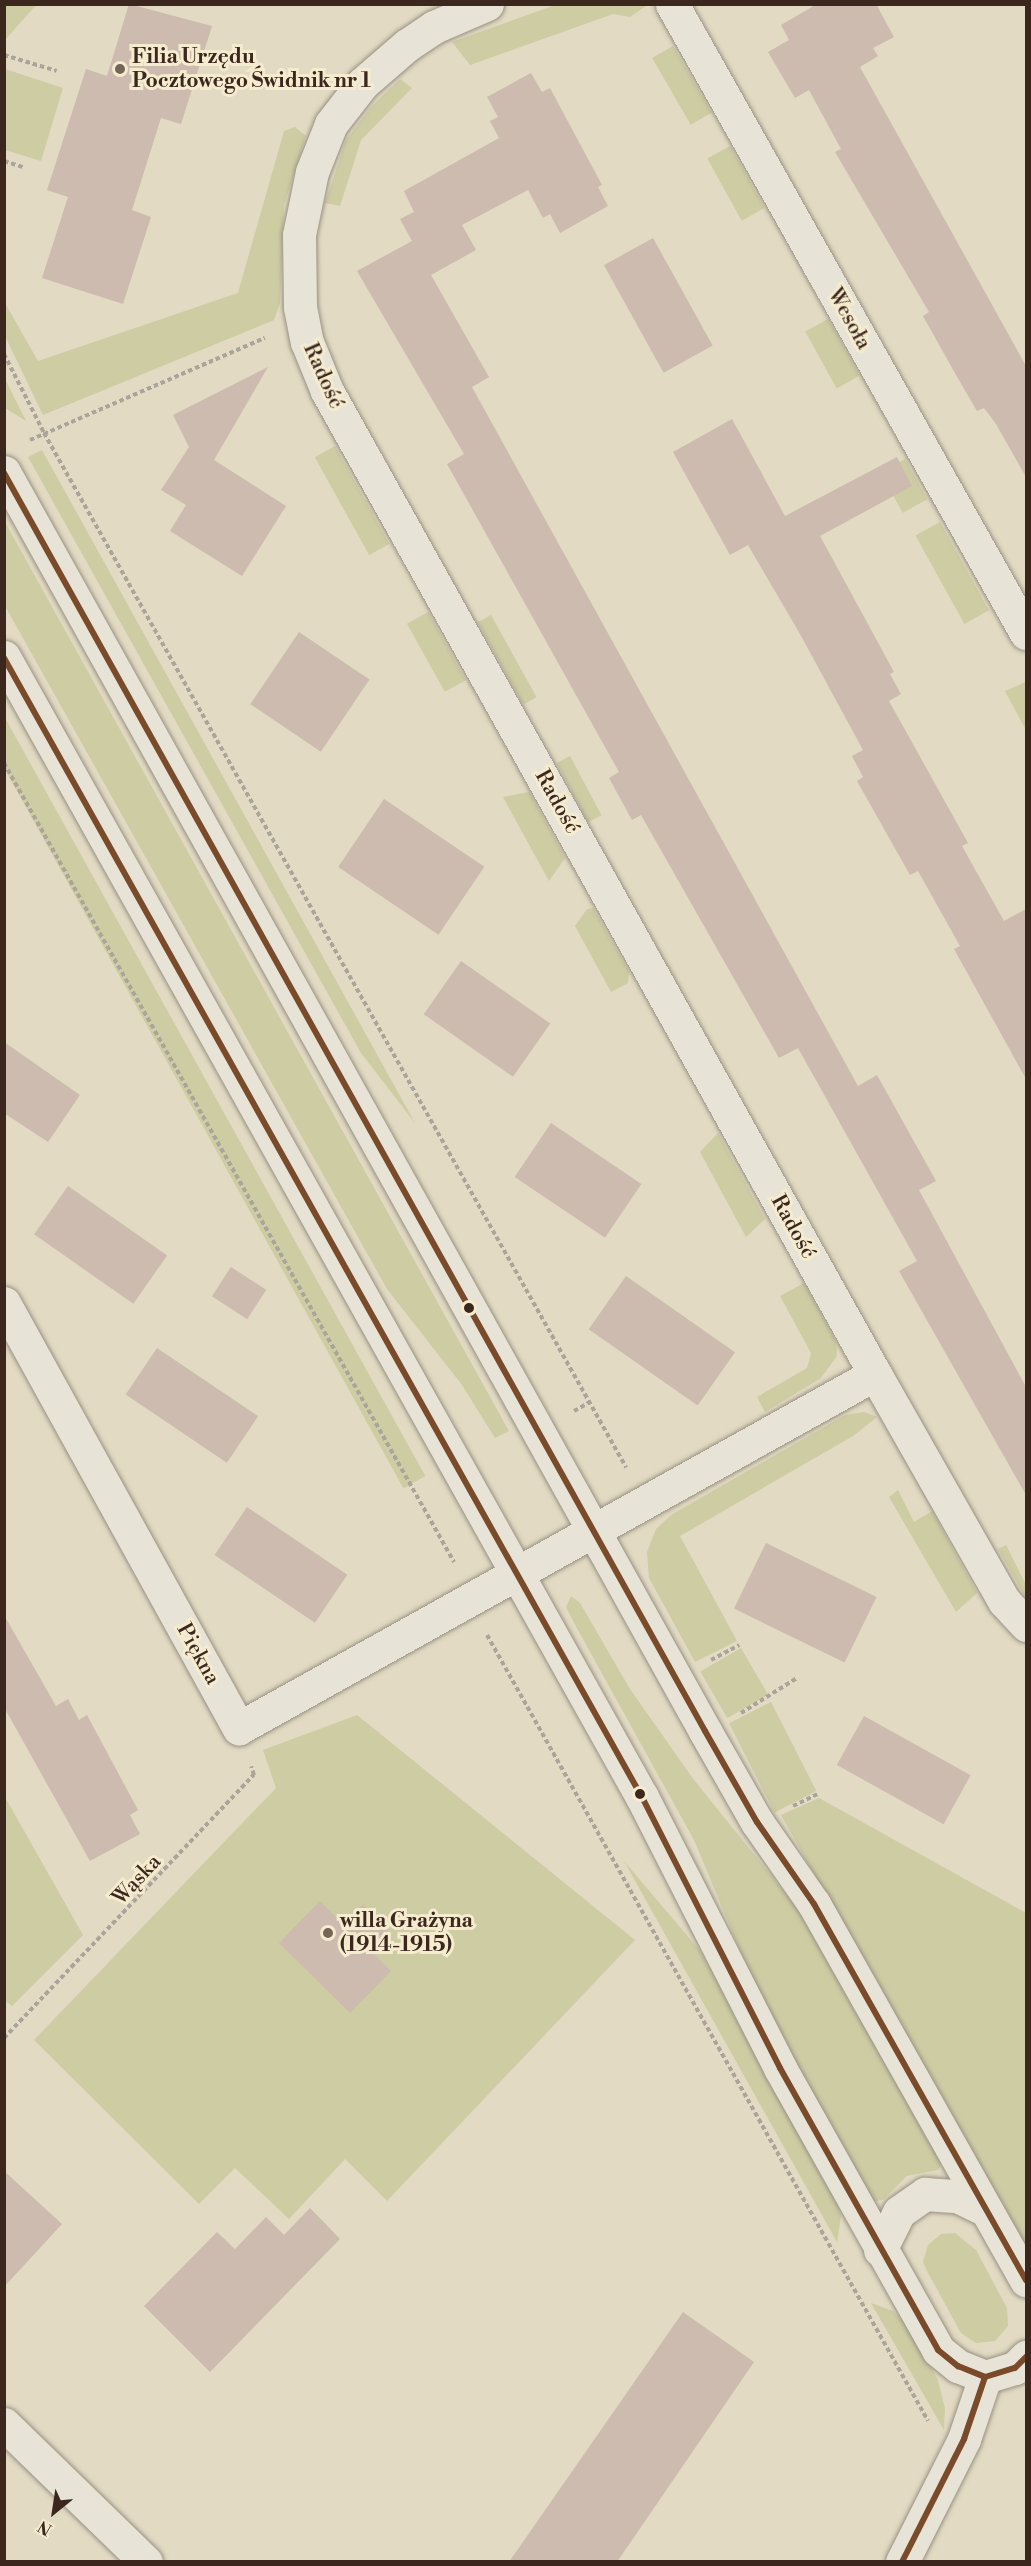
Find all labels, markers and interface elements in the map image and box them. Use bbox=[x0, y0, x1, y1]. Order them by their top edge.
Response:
place label: Filia Urzędu Pocztowego Świdnik nr 1 bbox=[132, 44, 371, 94]
marker: Filia Urzędu Pocztowego Świdnik nr 1 bbox=[113, 62, 127, 76]
street label: Wesoła bbox=[822, 284, 876, 354]
street label: Radość bbox=[297, 339, 349, 413]
street label: Radość bbox=[529, 766, 585, 838]
street label: Radość bbox=[765, 1191, 821, 1263]
unlabelled marker bbox=[463, 1302, 475, 1314]
street label: Piękna bbox=[171, 1619, 225, 1689]
unlabelled marker bbox=[634, 1788, 646, 1800]
street label: Wąska bbox=[107, 1850, 167, 1910]
place label: willa Grażyna (1914-1915) bbox=[340, 1908, 473, 1958]
marker: willa Grażyna (1914-1915) bbox=[321, 1926, 335, 1940]
north arrow bbox=[24, 2482, 84, 2542]
text: N bbox=[35, 2516, 55, 2539]

